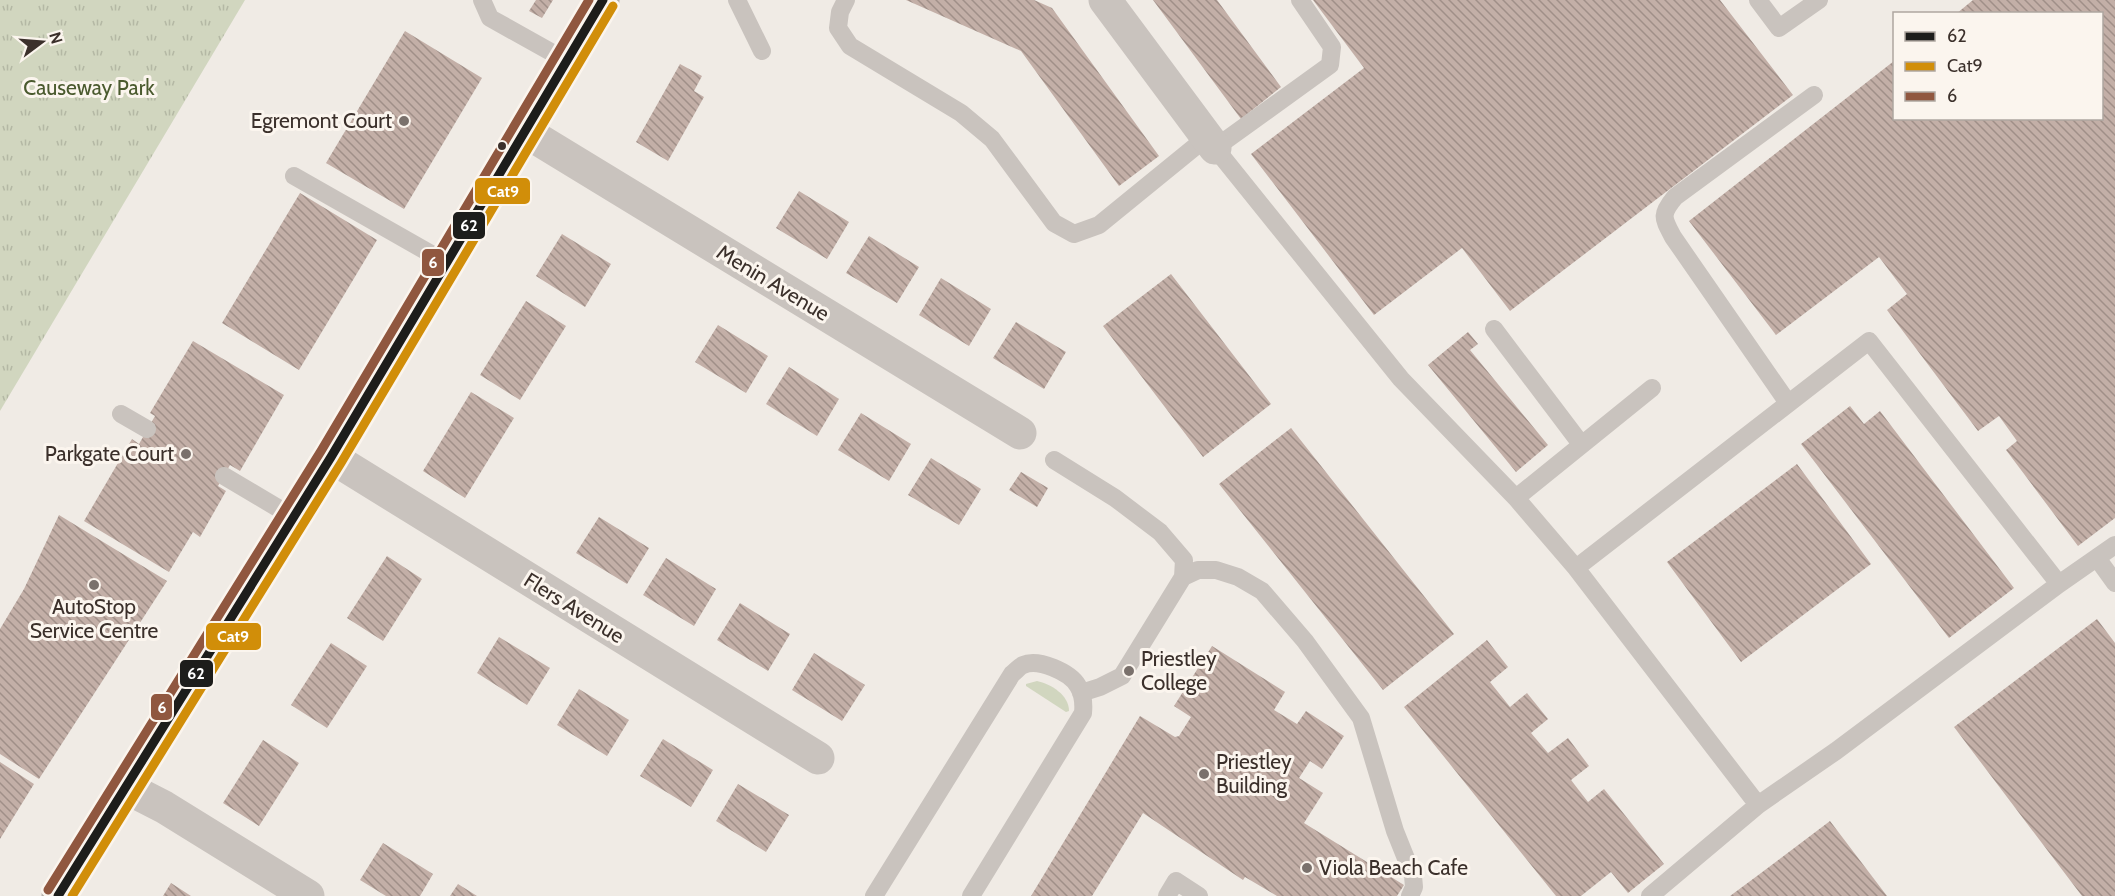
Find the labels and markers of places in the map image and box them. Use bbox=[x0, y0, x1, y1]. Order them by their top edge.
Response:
place label: Egremont Court bbox=[251, 108, 392, 133]
marker: Egremont Court bbox=[397, 114, 411, 128]
unlabelled marker bbox=[496, 140, 508, 152]
place label: Parkgate Court bbox=[45, 441, 174, 466]
marker: Parkgate Court bbox=[179, 447, 193, 461]
marker: AutoStop Service Centre bbox=[87, 578, 101, 592]
place label: AutoStop Service Centre bbox=[30, 594, 158, 643]
place label: Priestley College bbox=[1141, 646, 1217, 695]
marker: Priestley College bbox=[1122, 664, 1136, 678]
place label: Priestley Building bbox=[1216, 749, 1292, 798]
marker: Priestley Building bbox=[1197, 767, 1211, 781]
place label: Viola Beach Cafe bbox=[1319, 855, 1468, 880]
marker: Viola Beach Cafe bbox=[1300, 861, 1314, 875]

